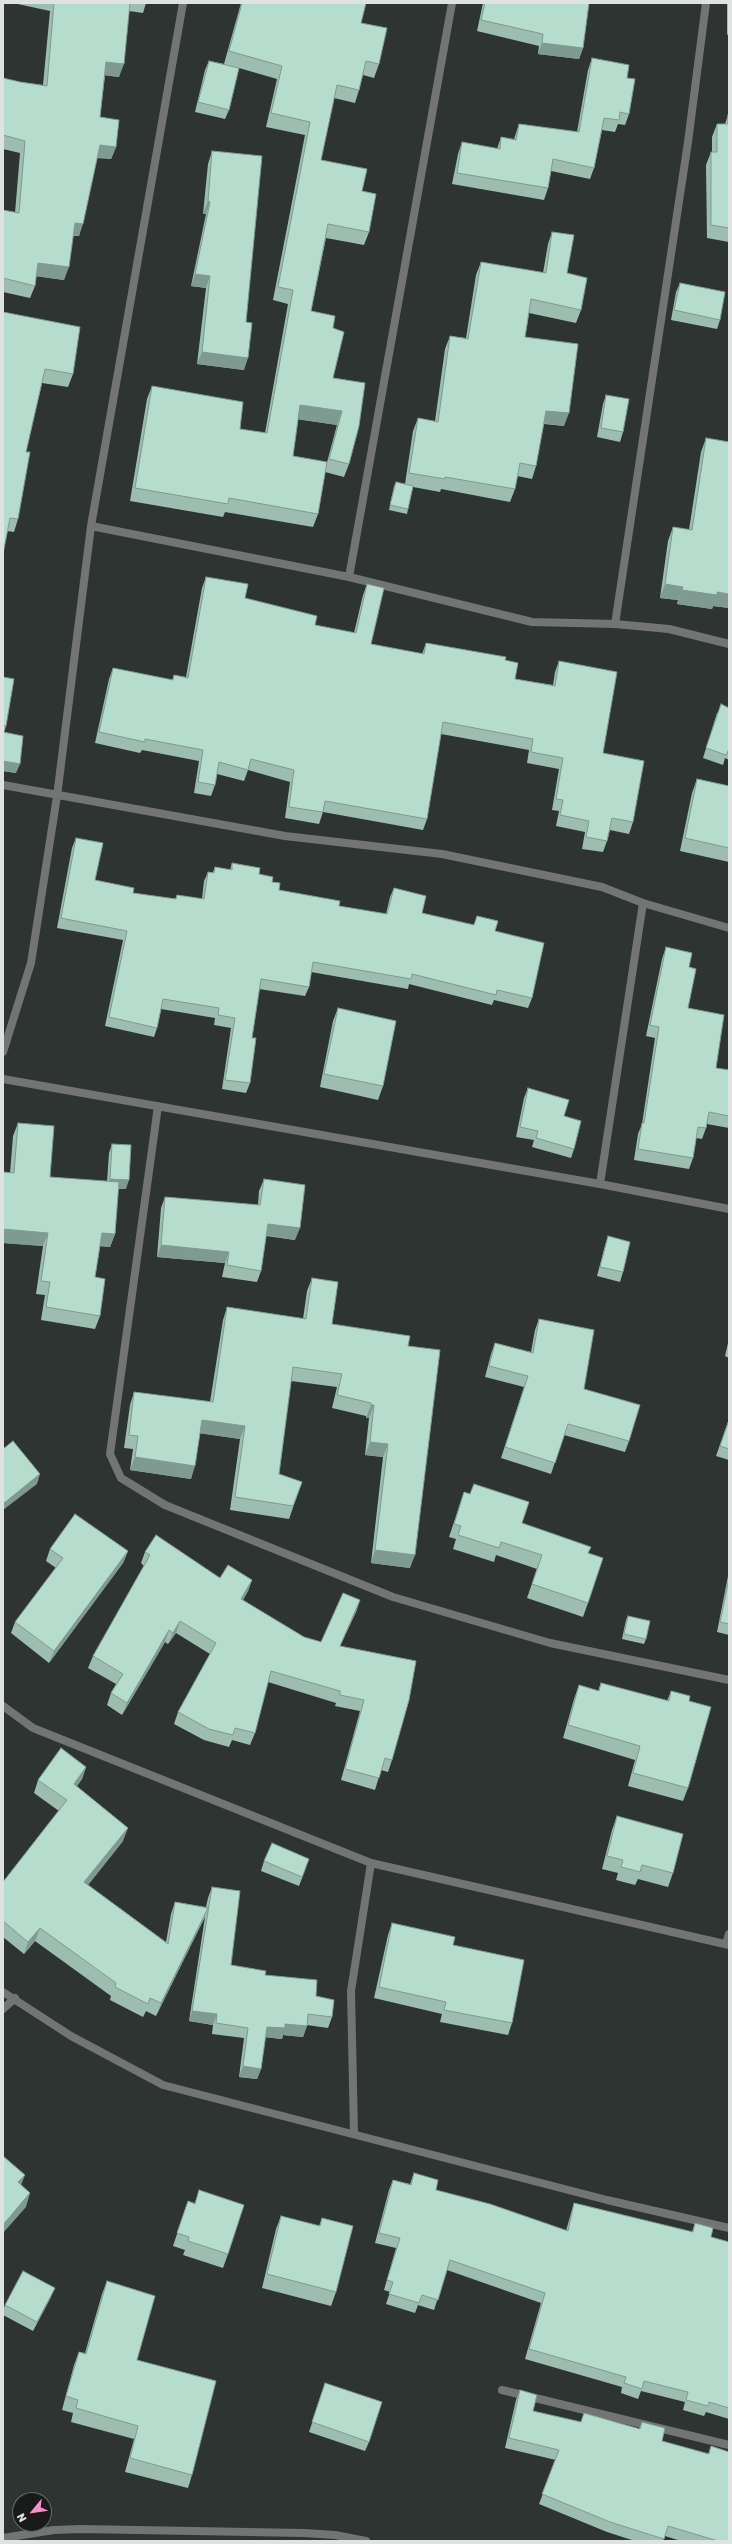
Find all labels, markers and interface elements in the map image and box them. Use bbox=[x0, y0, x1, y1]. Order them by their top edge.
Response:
north arrow bbox=[12, 2492, 52, 2532]
text: N bbox=[14, 2511, 30, 2524]

